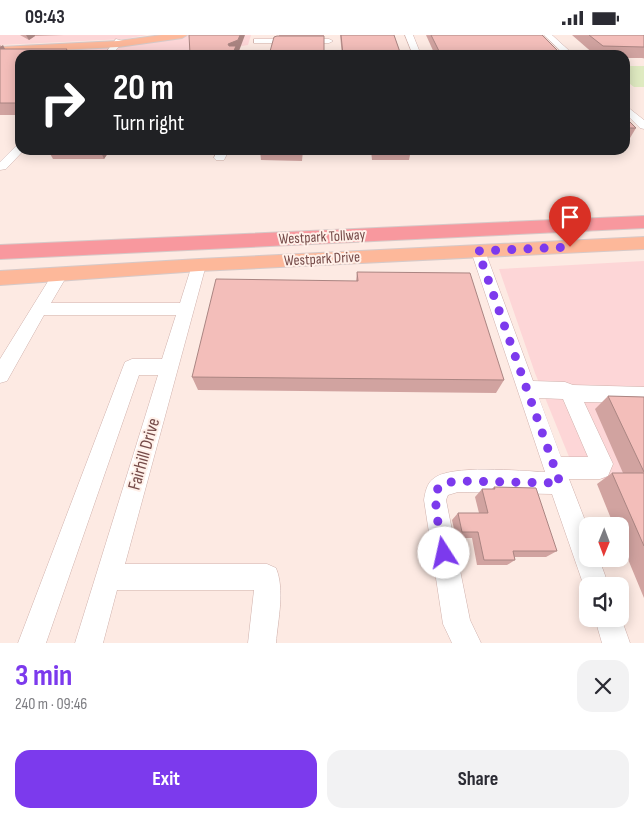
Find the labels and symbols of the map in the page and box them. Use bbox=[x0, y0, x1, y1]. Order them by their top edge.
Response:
pin bbox=[549, 196, 591, 247]
street label: Westpark Tollway bbox=[278, 225, 366, 249]
street label: Westpark Drive bbox=[284, 248, 360, 270]
street label: Fairhill Drive bbox=[124, 416, 164, 492]
north arrow bbox=[579, 517, 629, 567]
position arrow bbox=[417, 526, 469, 578]

